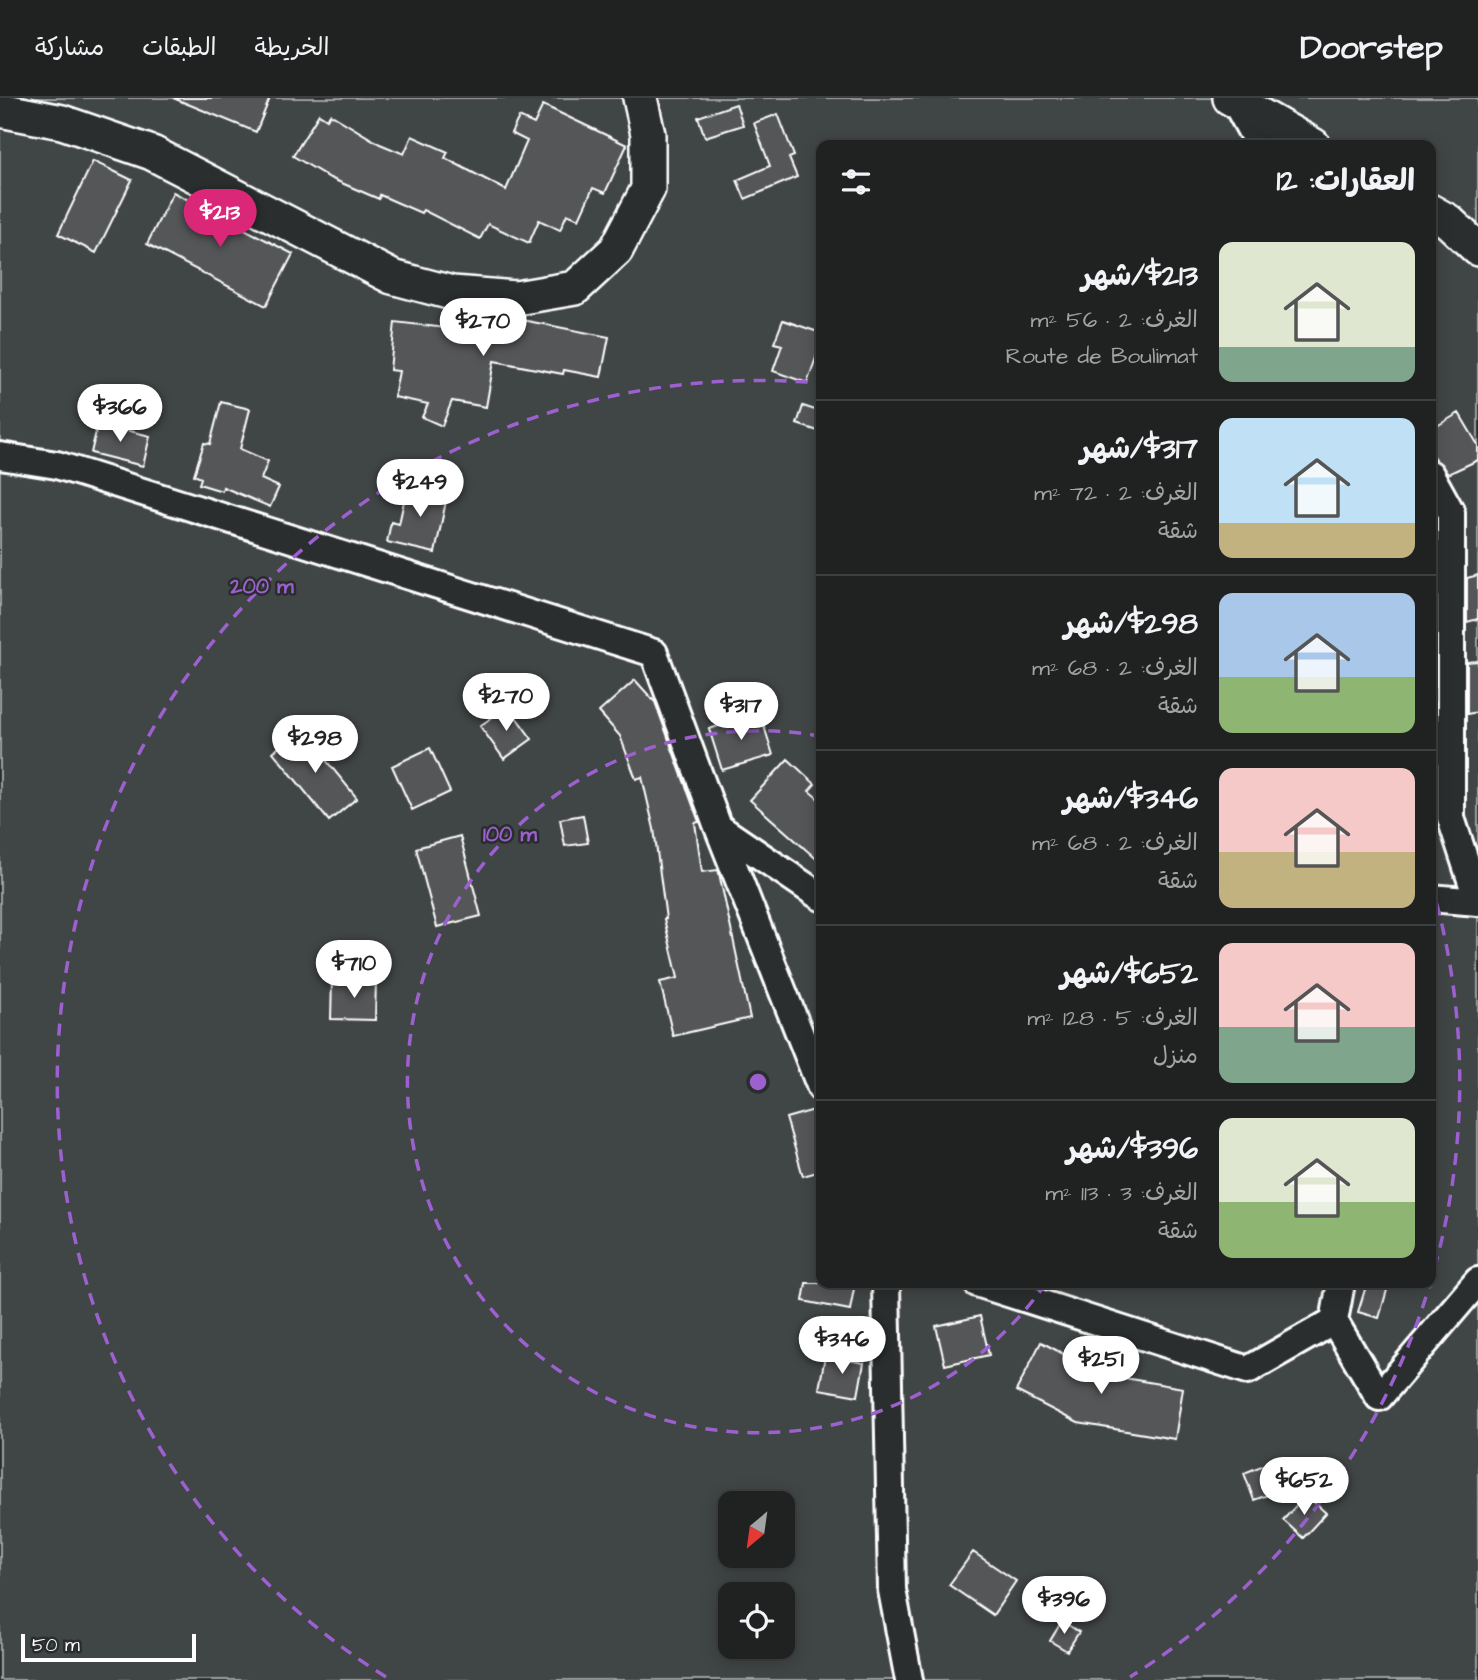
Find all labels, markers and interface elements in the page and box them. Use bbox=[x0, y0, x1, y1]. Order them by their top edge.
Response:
text: Doorstep bbox=[1300, 25, 1443, 71]
text: مشاركة bbox=[35, 31, 104, 65]
text: الطبقات bbox=[142, 31, 217, 65]
text: الخريطة bbox=[255, 31, 329, 65]
text: العقارات: 12 bbox=[1276, 160, 1415, 202]
icon: filters bbox=[837, 163, 875, 201]
pin: $213 bbox=[179, 190, 261, 249]
text: $213 bbox=[200, 196, 240, 228]
text: $213/شهر bbox=[1082, 255, 1198, 297]
icon: home bbox=[1275, 270, 1359, 354]
pin: $270 bbox=[442, 299, 524, 358]
text: الغرف: 2 · 56 m² bbox=[1031, 304, 1198, 336]
text: $270 bbox=[456, 305, 510, 337]
text: Route de Boulimat bbox=[1006, 340, 1198, 372]
pin: $366 bbox=[79, 384, 161, 444]
text: $366 bbox=[93, 391, 147, 423]
text: $317/شهر bbox=[1080, 428, 1198, 470]
icon: home bbox=[1275, 446, 1359, 530]
pin: $249 bbox=[379, 460, 461, 519]
text: $249 bbox=[393, 466, 447, 498]
text: الغرف: 2 · 72 m² bbox=[1034, 477, 1198, 509]
text: شقة bbox=[1158, 515, 1198, 547]
text: 200 m bbox=[229, 572, 294, 601]
text: $298/شهر bbox=[1064, 603, 1198, 645]
icon: home bbox=[1275, 621, 1359, 705]
text: الغرف: 2 · 68 m² bbox=[1032, 652, 1198, 684]
pin: $270 bbox=[465, 674, 547, 733]
text: $270 bbox=[479, 680, 533, 712]
pin: $317 bbox=[700, 682, 782, 742]
text: $317 bbox=[720, 689, 762, 721]
text: شقة bbox=[1158, 690, 1198, 722]
pin: $298 bbox=[274, 716, 356, 775]
text: $298 bbox=[288, 722, 342, 754]
text: $346/شهر bbox=[1063, 778, 1198, 820]
icon: home bbox=[1275, 796, 1359, 880]
text: 100 m bbox=[483, 820, 538, 849]
text: الغرف: 2 · 68 m² bbox=[1032, 827, 1198, 859]
text: شقة bbox=[1158, 865, 1198, 897]
pin: $710 bbox=[313, 940, 395, 1000]
text: $710 bbox=[332, 947, 376, 979]
text: $652/شهر bbox=[1061, 953, 1198, 995]
icon: home bbox=[1275, 971, 1359, 1055]
text: الغرف: 5 · 128 m² bbox=[1027, 1002, 1198, 1034]
text: منزل bbox=[1153, 1040, 1198, 1072]
centre of rings bbox=[746, 1070, 770, 1094]
text: $396/شهر bbox=[1067, 1128, 1198, 1170]
icon: home bbox=[1275, 1146, 1359, 1230]
text: الغرف: 3 · 113 m² bbox=[1045, 1177, 1198, 1209]
text: شقة bbox=[1158, 1215, 1198, 1247]
pin: $346 bbox=[801, 1316, 883, 1376]
text: $346 bbox=[815, 1323, 869, 1355]
pin: $251 bbox=[1060, 1336, 1142, 1396]
text: $251 bbox=[1078, 1343, 1124, 1375]
pin: $652 bbox=[1263, 1458, 1345, 1517]
text: $652 bbox=[1276, 1464, 1332, 1496]
north arrow bbox=[718, 1491, 794, 1568]
map controls bbox=[718, 1491, 795, 1659]
pin: $396 bbox=[1023, 1576, 1105, 1636]
button: locate bbox=[718, 1582, 795, 1659]
text: $396 bbox=[1038, 1583, 1090, 1615]
scale bar bbox=[21, 1631, 196, 1663]
text: 50 m bbox=[32, 1632, 80, 1659]

